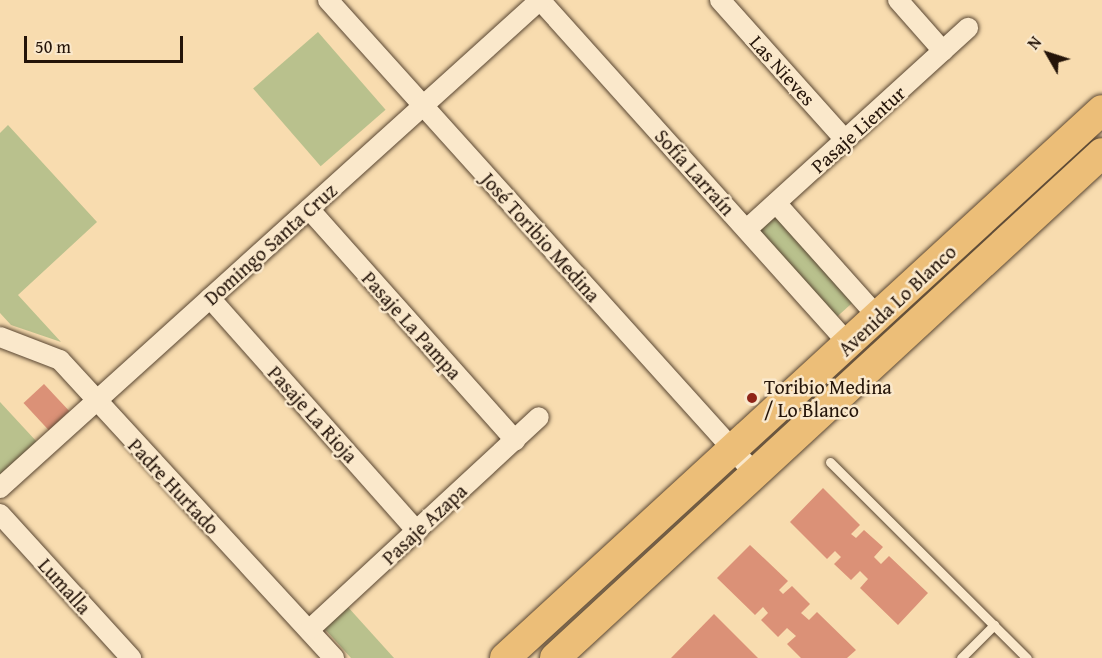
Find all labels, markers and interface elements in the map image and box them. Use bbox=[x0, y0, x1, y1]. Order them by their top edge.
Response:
scale bar bbox=[27, 24, 186, 62]
north arrow bbox=[1018, 24, 1078, 84]
street label: Las Nieves bbox=[745, 30, 821, 110]
text: N bbox=[1021, 31, 1047, 54]
text: 50 m bbox=[35, 33, 71, 60]
street label: Pasaje Lientur bbox=[806, 80, 910, 178]
street label: Sofía Larraín bbox=[650, 124, 740, 220]
street label: José Toribio Medina bbox=[477, 167, 605, 307]
street label: Domingo Santa Cruz bbox=[199, 178, 341, 310]
street label: Avenida Lo Blanco bbox=[833, 239, 961, 361]
street label: Pasaje La Pampa bbox=[357, 266, 467, 384]
street label: Pasaje La Rioja bbox=[263, 360, 363, 468]
place label: Toribio Medina / Lo Blanco bbox=[764, 374, 892, 421]
marker: Toribio Medina / Lo Blanco bbox=[745, 391, 759, 405]
street label: Padre Hurtado bbox=[124, 433, 224, 539]
street label: Pasaje Azapa bbox=[377, 479, 471, 569]
street label: Lumalla bbox=[34, 553, 96, 619]

